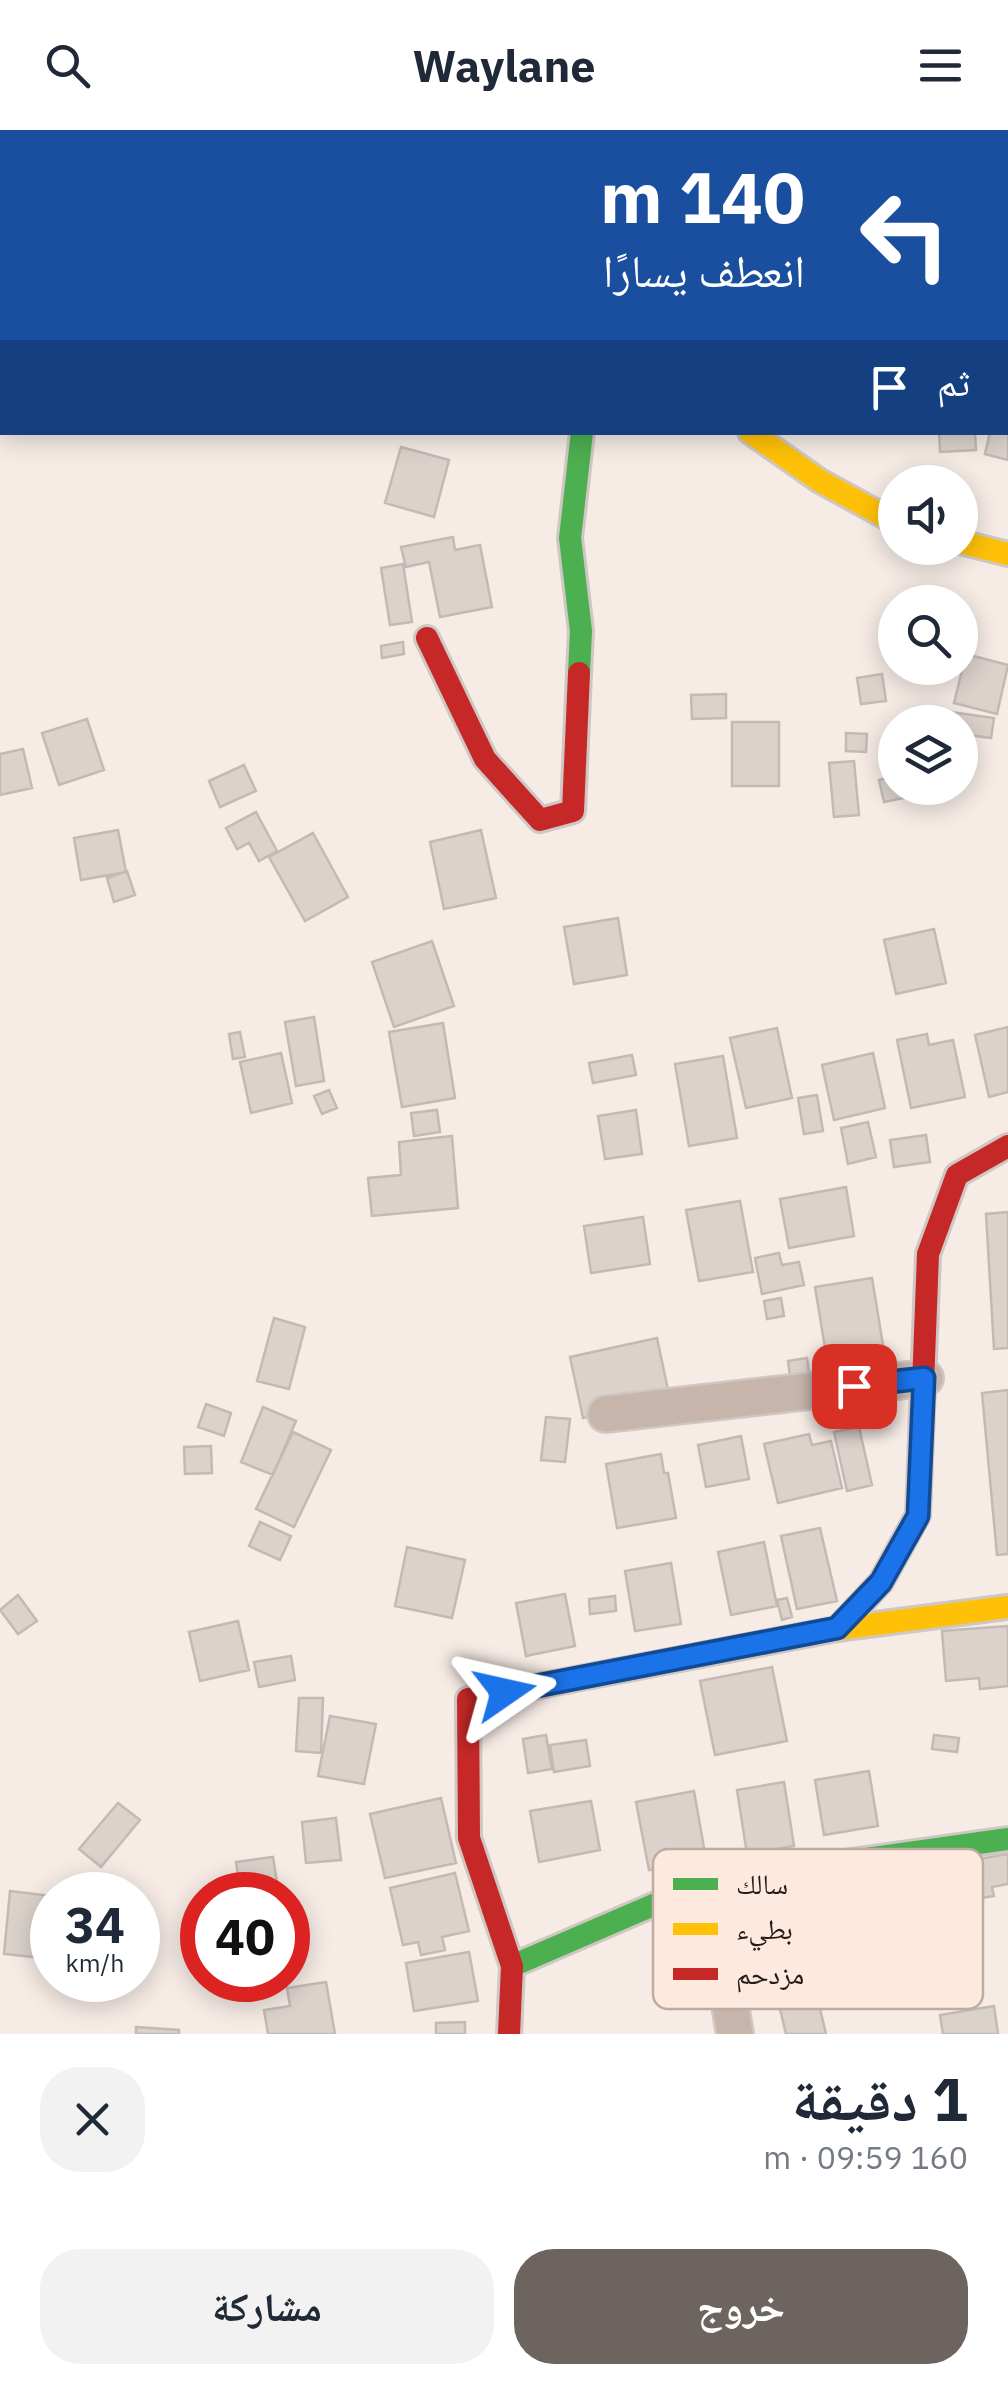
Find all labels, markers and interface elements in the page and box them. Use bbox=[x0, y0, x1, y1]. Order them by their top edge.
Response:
text: Waylane bbox=[413, 36, 596, 94]
icon: search bbox=[40, 38, 95, 93]
icon: menu bbox=[913, 38, 968, 93]
text: 140 m bbox=[600, 151, 805, 242]
icon: left bbox=[840, 170, 970, 300]
text: انعطف يسارًا bbox=[603, 241, 805, 299]
text: ثم bbox=[937, 357, 970, 406]
icon: arrive bbox=[862, 360, 917, 415]
map controls bbox=[878, 465, 978, 805]
button: sound bbox=[878, 465, 978, 565]
button: search bbox=[878, 585, 978, 685]
button: layers bbox=[878, 705, 978, 805]
pin bbox=[812, 1344, 897, 1429]
icon: arrive bbox=[827, 1359, 882, 1414]
position arrow bbox=[453, 1640, 557, 1744]
legend bbox=[653, 1849, 983, 2009]
text: سالك bbox=[736, 1865, 788, 1902]
speed limit sign: 40 bbox=[180, 1872, 310, 2002]
text: 34 bbox=[65, 1892, 125, 1957]
text: بطيء bbox=[736, 1910, 793, 1952]
text: km/h bbox=[66, 1946, 124, 1979]
text: مزدحم bbox=[736, 1955, 804, 1993]
text: 1 دقيقة bbox=[792, 2059, 968, 2138]
button: close bbox=[40, 2067, 145, 2172]
text: 160 m · 09:59 bbox=[763, 2136, 968, 2178]
button: مشاركة bbox=[40, 2249, 494, 2364]
button: خروج bbox=[514, 2249, 968, 2364]

